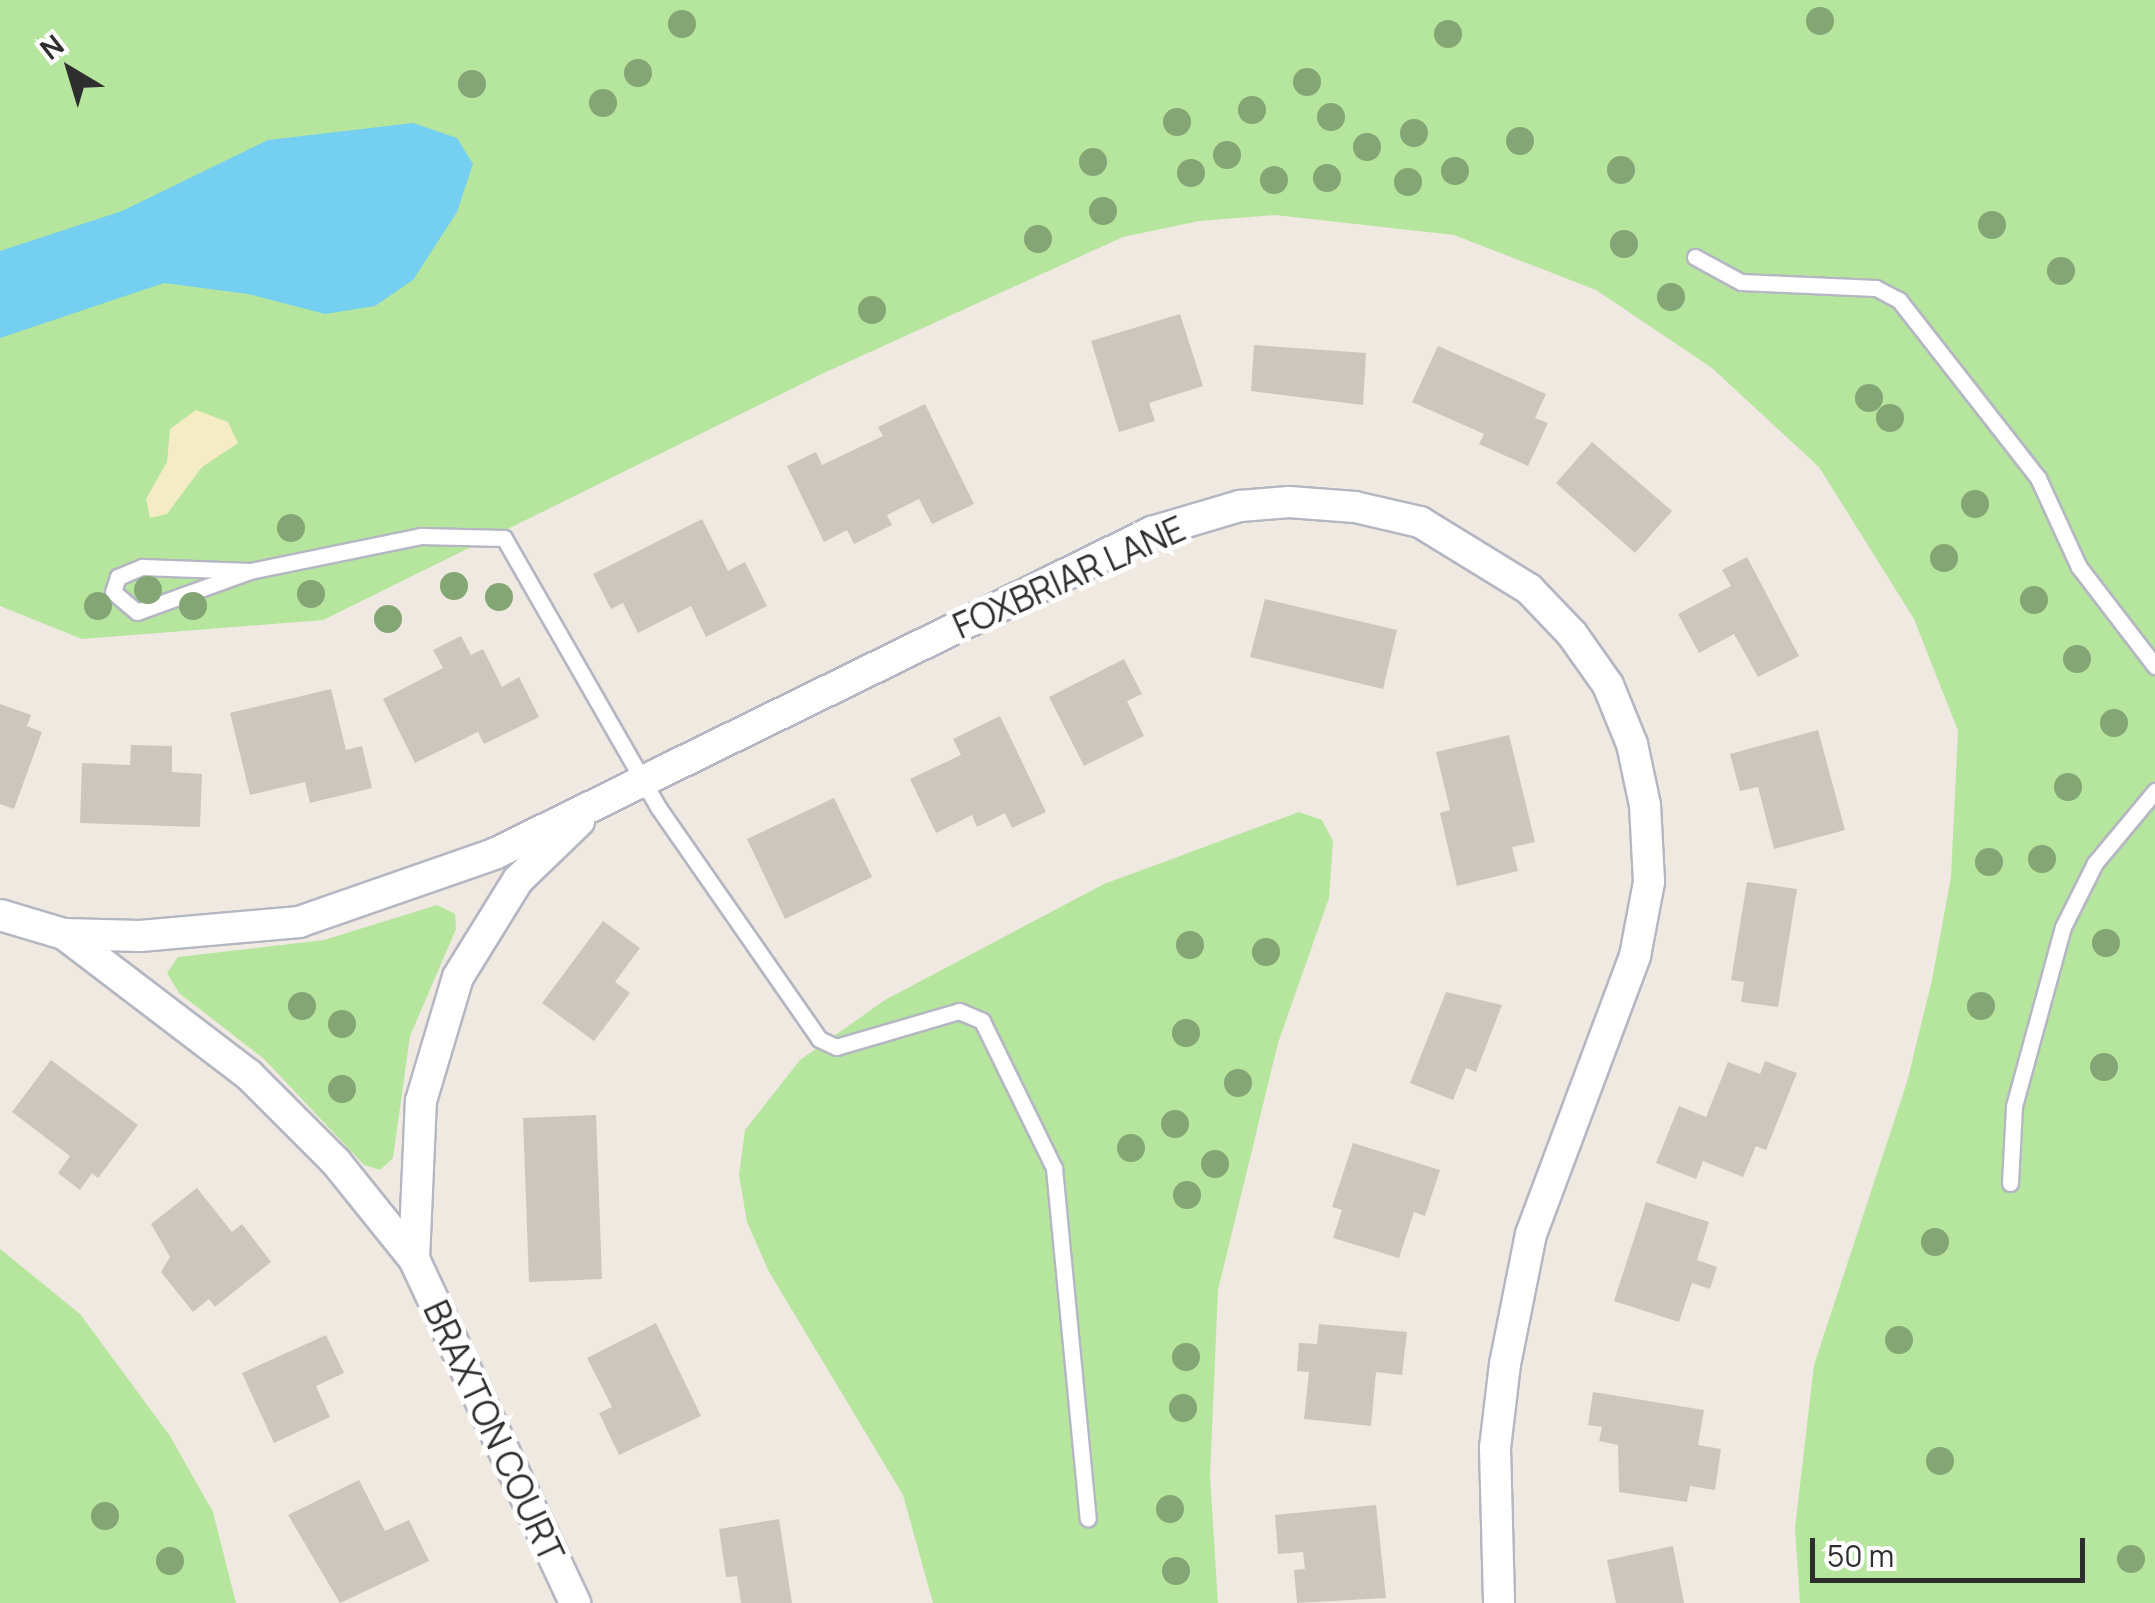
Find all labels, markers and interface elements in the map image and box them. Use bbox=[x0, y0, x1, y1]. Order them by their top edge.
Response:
north arrow bbox=[20, 20, 120, 120]
text: N bbox=[32, 25, 71, 68]
street label: FOXBRIAR LANE bbox=[947, 507, 1191, 647]
street label: BRAXTON COURT bbox=[415, 1294, 573, 1568]
scale bar bbox=[1815, 1518, 2090, 1580]
text: 50 m bbox=[1827, 1535, 1894, 1576]

